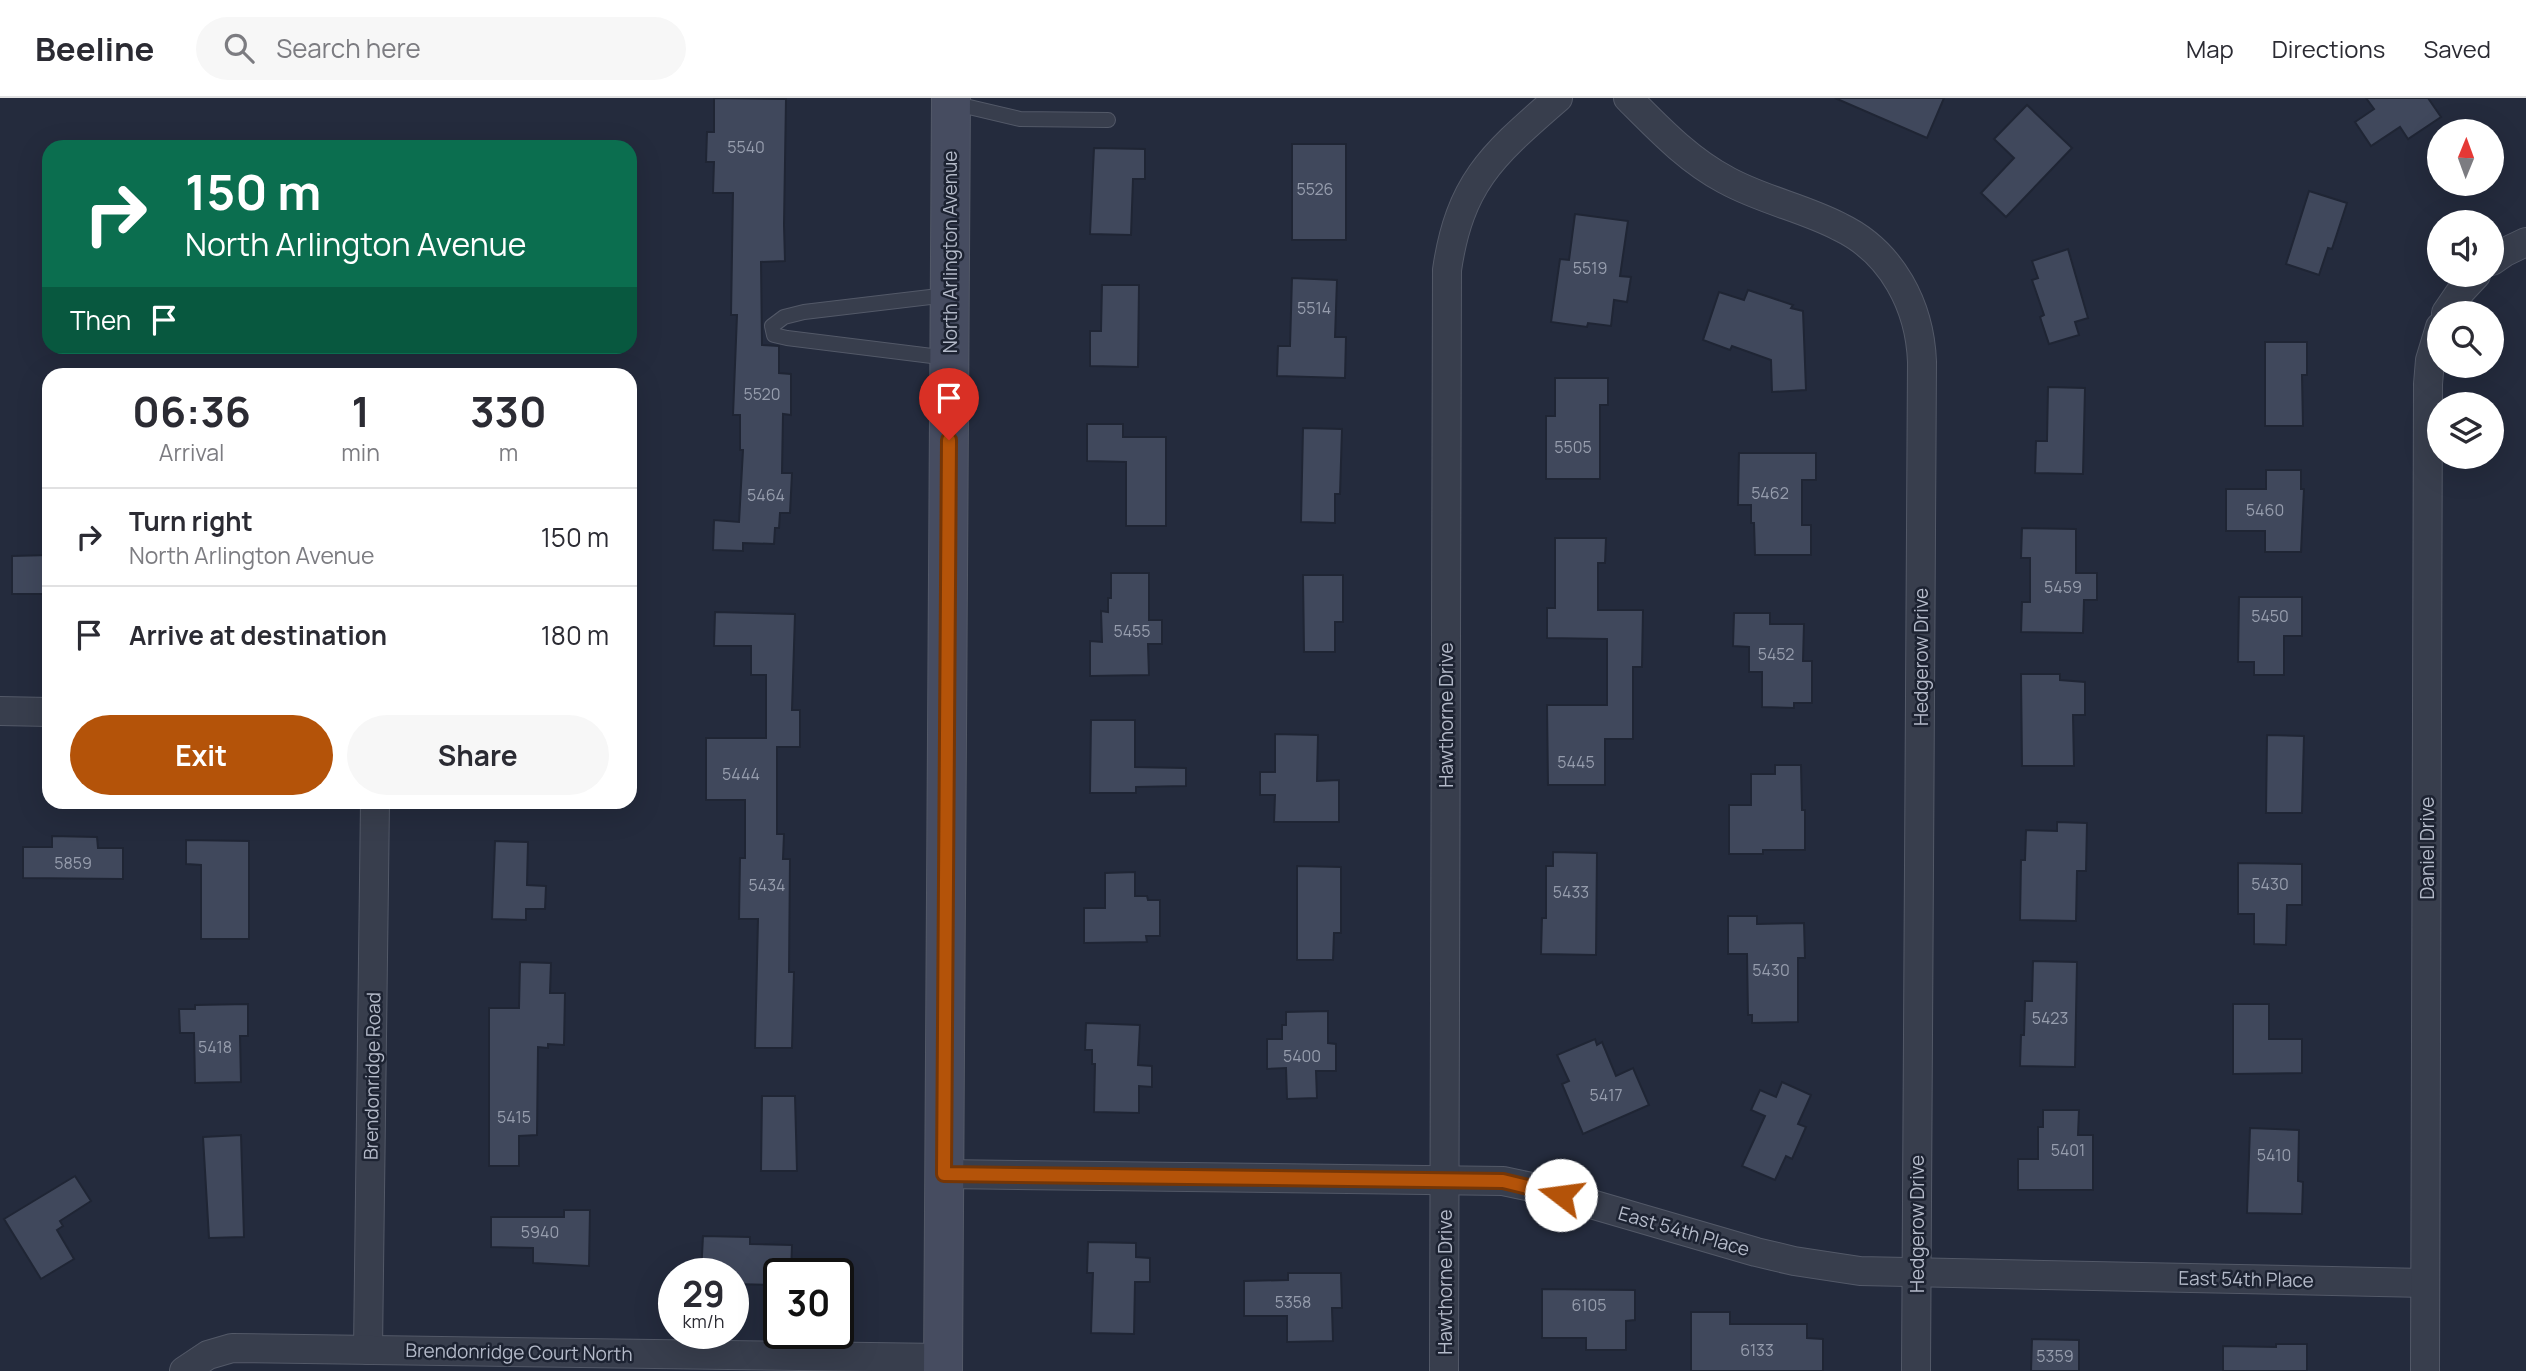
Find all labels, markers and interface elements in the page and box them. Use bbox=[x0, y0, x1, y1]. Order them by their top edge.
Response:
search box bbox=[196, 17, 686, 80]
text: Beeline bbox=[35, 26, 154, 71]
icon: search bbox=[220, 29, 258, 67]
text: Search here bbox=[276, 30, 421, 66]
text: Map bbox=[2186, 32, 2234, 65]
text: Directions bbox=[2272, 32, 2385, 65]
text: Saved bbox=[2423, 32, 2491, 65]
north arrow bbox=[2427, 119, 2504, 196]
map controls bbox=[2427, 119, 2504, 469]
house number: 5540 bbox=[727, 136, 765, 158]
street label: North Arlington Avenue bbox=[937, 151, 963, 353]
text: 150 m bbox=[185, 158, 321, 225]
icon: right bbox=[70, 168, 161, 259]
house number: 5526 bbox=[1296, 178, 1334, 200]
button: sound bbox=[2427, 210, 2504, 287]
text: North Arlington Avenue bbox=[185, 222, 526, 266]
house number: 5519 bbox=[1573, 257, 1607, 279]
house number: 5514 bbox=[1297, 297, 1331, 319]
icon: arrive bbox=[145, 301, 183, 339]
button: search bbox=[2427, 301, 2504, 378]
text: Then bbox=[70, 302, 131, 338]
pin bbox=[919, 368, 979, 440]
icon: arrive bbox=[930, 379, 968, 417]
text: 06:36 bbox=[132, 382, 251, 440]
text: 1 bbox=[351, 382, 370, 440]
text: 330 bbox=[470, 382, 547, 440]
house number: 5520 bbox=[744, 383, 780, 405]
button: layers bbox=[2427, 392, 2504, 469]
text: Arrival bbox=[159, 436, 224, 468]
text: min bbox=[341, 436, 380, 468]
text: m bbox=[499, 436, 518, 468]
house number: 5505 bbox=[1554, 436, 1592, 458]
house number: 5462 bbox=[1751, 482, 1789, 504]
house number: 5464 bbox=[747, 484, 785, 506]
house number: 5460 bbox=[2246, 499, 2284, 521]
text: Turn right bbox=[129, 503, 253, 539]
icon: right bbox=[70, 518, 108, 556]
text: 150 m bbox=[541, 519, 609, 555]
text: North Arlington Avenue bbox=[129, 539, 374, 571]
house number: 5459 bbox=[2044, 576, 2082, 598]
street label: Hedgerow Drive bbox=[1908, 588, 1934, 726]
house number: 5450 bbox=[2251, 605, 2289, 627]
icon: arrive bbox=[70, 616, 108, 654]
text: Arrive at destination bbox=[129, 617, 387, 653]
text: 180 m bbox=[541, 617, 609, 653]
house number: 5455 bbox=[1113, 620, 1151, 642]
street label: Hawthorne Drive bbox=[1433, 642, 1459, 788]
house number: 5452 bbox=[1758, 643, 1794, 665]
button: Exit bbox=[70, 715, 333, 795]
button: Share bbox=[347, 715, 609, 795]
house number: 5445 bbox=[1557, 751, 1595, 773]
house number: 5444 bbox=[722, 763, 760, 785]
street label: Daniel Drive bbox=[2414, 797, 2440, 899]
house number: 5859 bbox=[54, 852, 92, 874]
house number: 5430 bbox=[2251, 873, 2289, 895]
house number: 5434 bbox=[749, 874, 785, 896]
house number: 5433 bbox=[1553, 881, 1589, 903]
house number: 5430 bbox=[1752, 959, 1790, 981]
street label: Brendonridge Road bbox=[358, 992, 386, 1160]
house number: 5423 bbox=[2032, 1007, 2068, 1029]
house number: 5418 bbox=[198, 1036, 232, 1058]
house number: 5400 bbox=[1283, 1045, 1321, 1067]
house number: 5417 bbox=[1590, 1084, 1622, 1106]
house number: 5415 bbox=[497, 1106, 531, 1128]
house number: 5401 bbox=[2051, 1139, 2085, 1161]
house number: 5410 bbox=[2257, 1144, 2291, 1166]
street label: Hedgerow Drive bbox=[1904, 1155, 1930, 1293]
position arrow bbox=[1524, 1158, 1598, 1232]
street label: East 54th Place bbox=[1615, 1200, 1753, 1262]
street label: Hawthorne Drive bbox=[1432, 1209, 1458, 1355]
house number: 5940 bbox=[521, 1221, 559, 1243]
speed limit sign: 30 bbox=[763, 1258, 854, 1349]
street label: East 54th Place bbox=[2178, 1265, 2314, 1293]
text: 29 bbox=[682, 1270, 725, 1318]
house number: 5358 bbox=[1275, 1291, 1311, 1313]
house number: 6105 bbox=[1572, 1294, 1606, 1316]
text: km/h bbox=[683, 1309, 724, 1333]
street label: Brendonridge Court North bbox=[405, 1337, 633, 1367]
house number: 6133 bbox=[1740, 1339, 1774, 1361]
house number: 5359 bbox=[2036, 1345, 2074, 1367]

